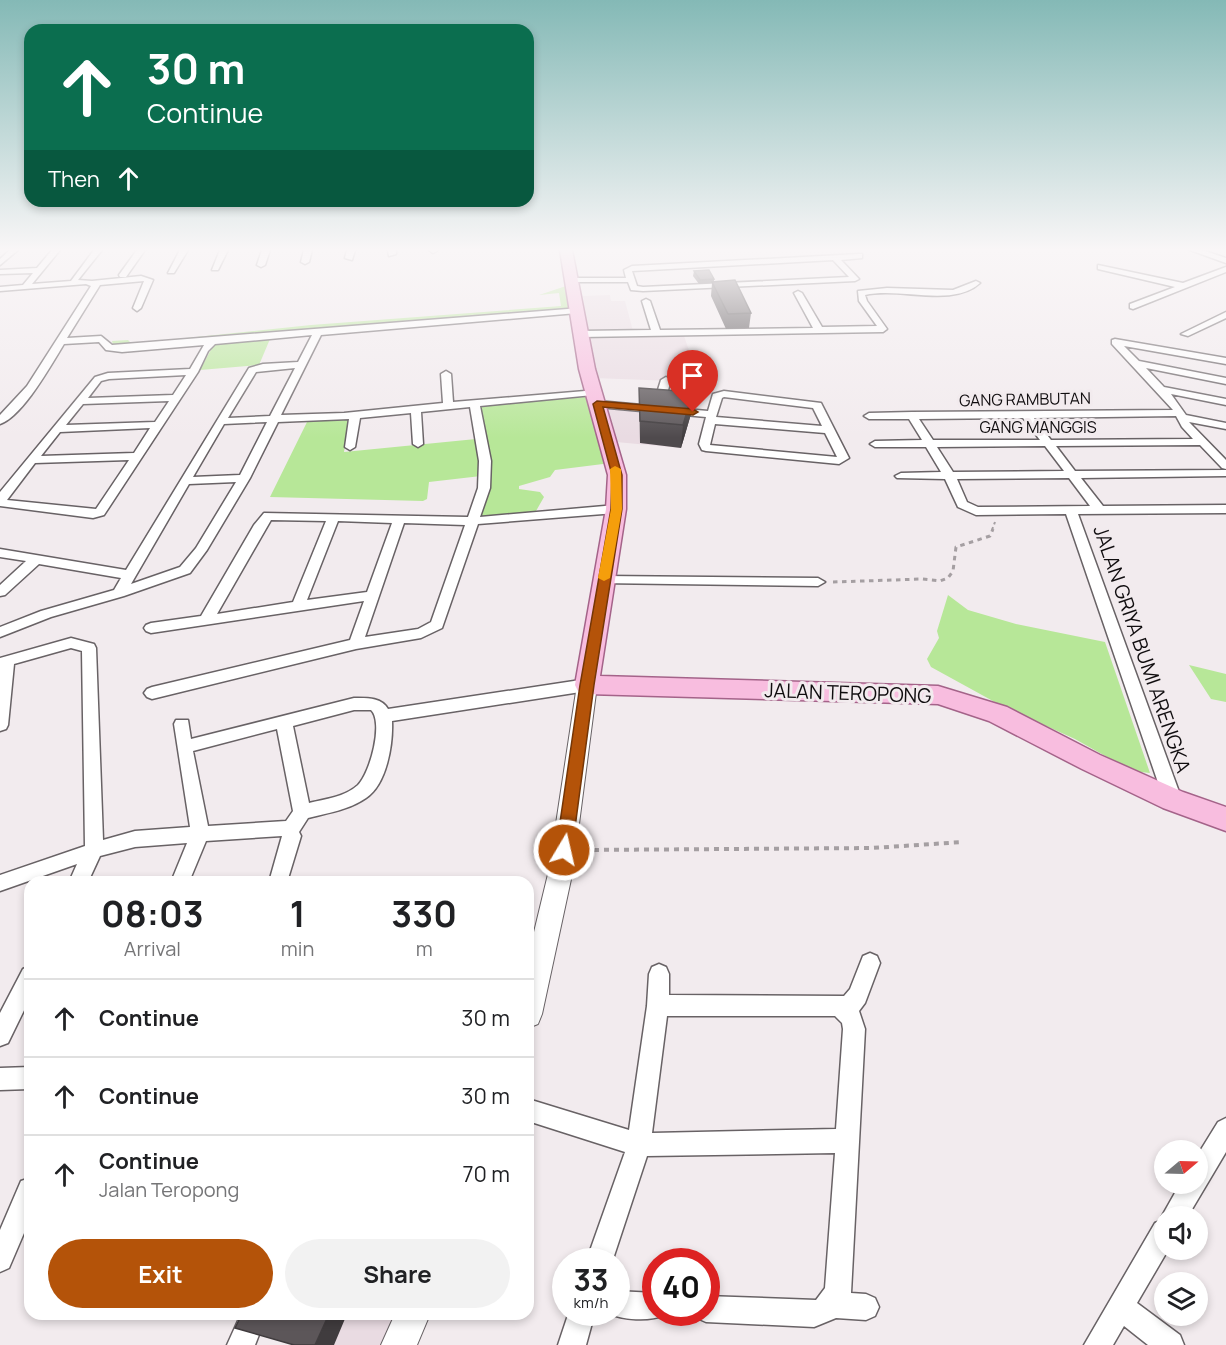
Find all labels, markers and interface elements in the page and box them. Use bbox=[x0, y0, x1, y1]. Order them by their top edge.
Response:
text: 30 m bbox=[147, 39, 245, 97]
icon: ahead bbox=[48, 48, 126, 126]
text: Continue bbox=[147, 94, 263, 131]
icon: ahead bbox=[112, 162, 145, 195]
text: Then bbox=[48, 164, 100, 194]
pin bbox=[667, 350, 718, 412]
icon: arrive bbox=[676, 359, 709, 392]
street label: GANG RAMBUTAN bbox=[959, 387, 1091, 411]
street label: GANG MANGGIS bbox=[979, 416, 1097, 438]
street label: JALAN GRIYA BUMI ARENGKA bbox=[1087, 522, 1198, 776]
street label: JALAN TEROPONG bbox=[764, 676, 932, 709]
position arrow bbox=[532, 818, 596, 882]
text: 08:03 bbox=[101, 889, 204, 938]
text: 1 bbox=[290, 889, 305, 938]
text: 330 bbox=[391, 889, 457, 938]
text: Arrival bbox=[124, 935, 181, 962]
text: min bbox=[281, 935, 314, 962]
text: m bbox=[416, 935, 433, 962]
icon: ahead bbox=[48, 1002, 81, 1035]
text: Continue bbox=[99, 1003, 199, 1033]
text: 30 m bbox=[461, 1003, 510, 1033]
icon: ahead bbox=[48, 1080, 81, 1113]
text: Continue bbox=[99, 1081, 199, 1111]
text: 30 m bbox=[461, 1081, 510, 1111]
north arrow bbox=[1154, 1140, 1208, 1194]
map controls bbox=[1154, 1140, 1208, 1326]
text: Continue bbox=[99, 1146, 199, 1176]
icon: ahead bbox=[48, 1158, 81, 1191]
text: 70 m bbox=[462, 1159, 510, 1189]
text: Jalan Teropong bbox=[99, 1176, 239, 1203]
button: sound bbox=[1154, 1206, 1208, 1260]
button: Exit bbox=[48, 1239, 273, 1308]
button: Share bbox=[285, 1239, 510, 1308]
speed limit sign: 40 bbox=[642, 1248, 720, 1326]
text: 33 bbox=[574, 1259, 608, 1300]
button: layers bbox=[1154, 1272, 1208, 1326]
text: km/h bbox=[574, 1292, 608, 1313]

